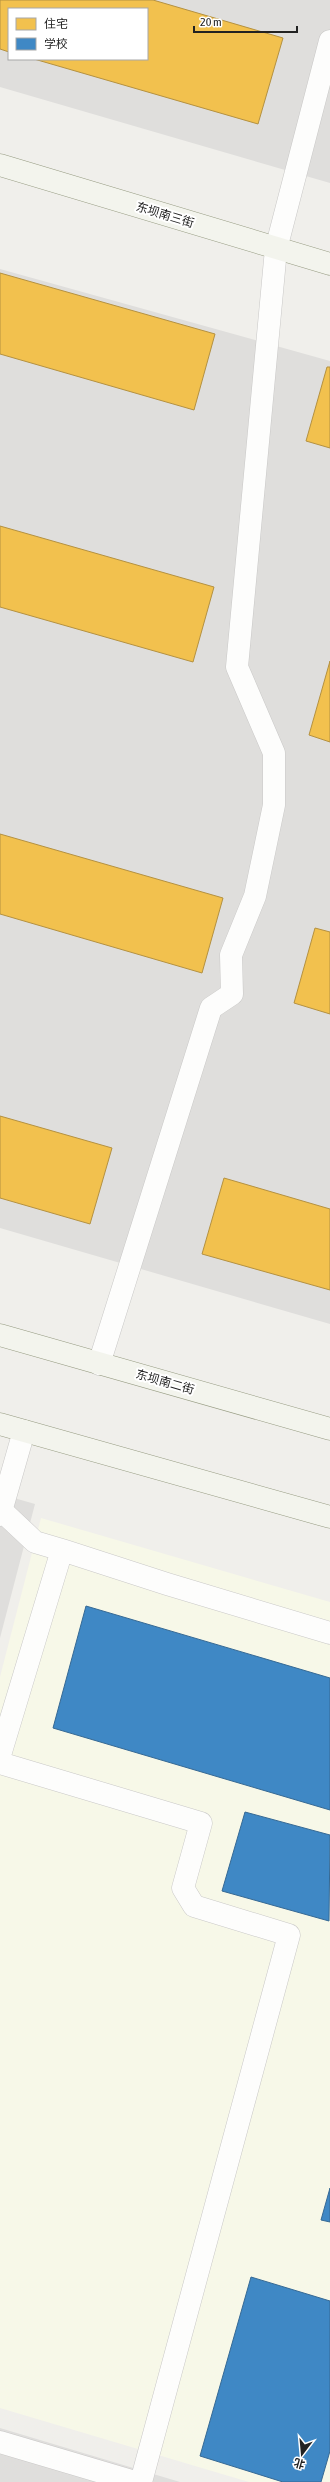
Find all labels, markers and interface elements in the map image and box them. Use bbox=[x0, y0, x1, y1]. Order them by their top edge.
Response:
legend bbox=[8, 8, 148, 60]
scale bar bbox=[194, 8, 297, 34]
text: 20 m bbox=[200, 15, 222, 29]
text: 住宅 bbox=[44, 17, 68, 31]
text: 学校 bbox=[44, 37, 68, 51]
street label: 东坝南三街 bbox=[134, 200, 196, 230]
street label: 东坝南二街 bbox=[134, 1367, 196, 1397]
north arrow bbox=[282, 2434, 322, 2474]
text: 北 bbox=[292, 2456, 306, 2471]

